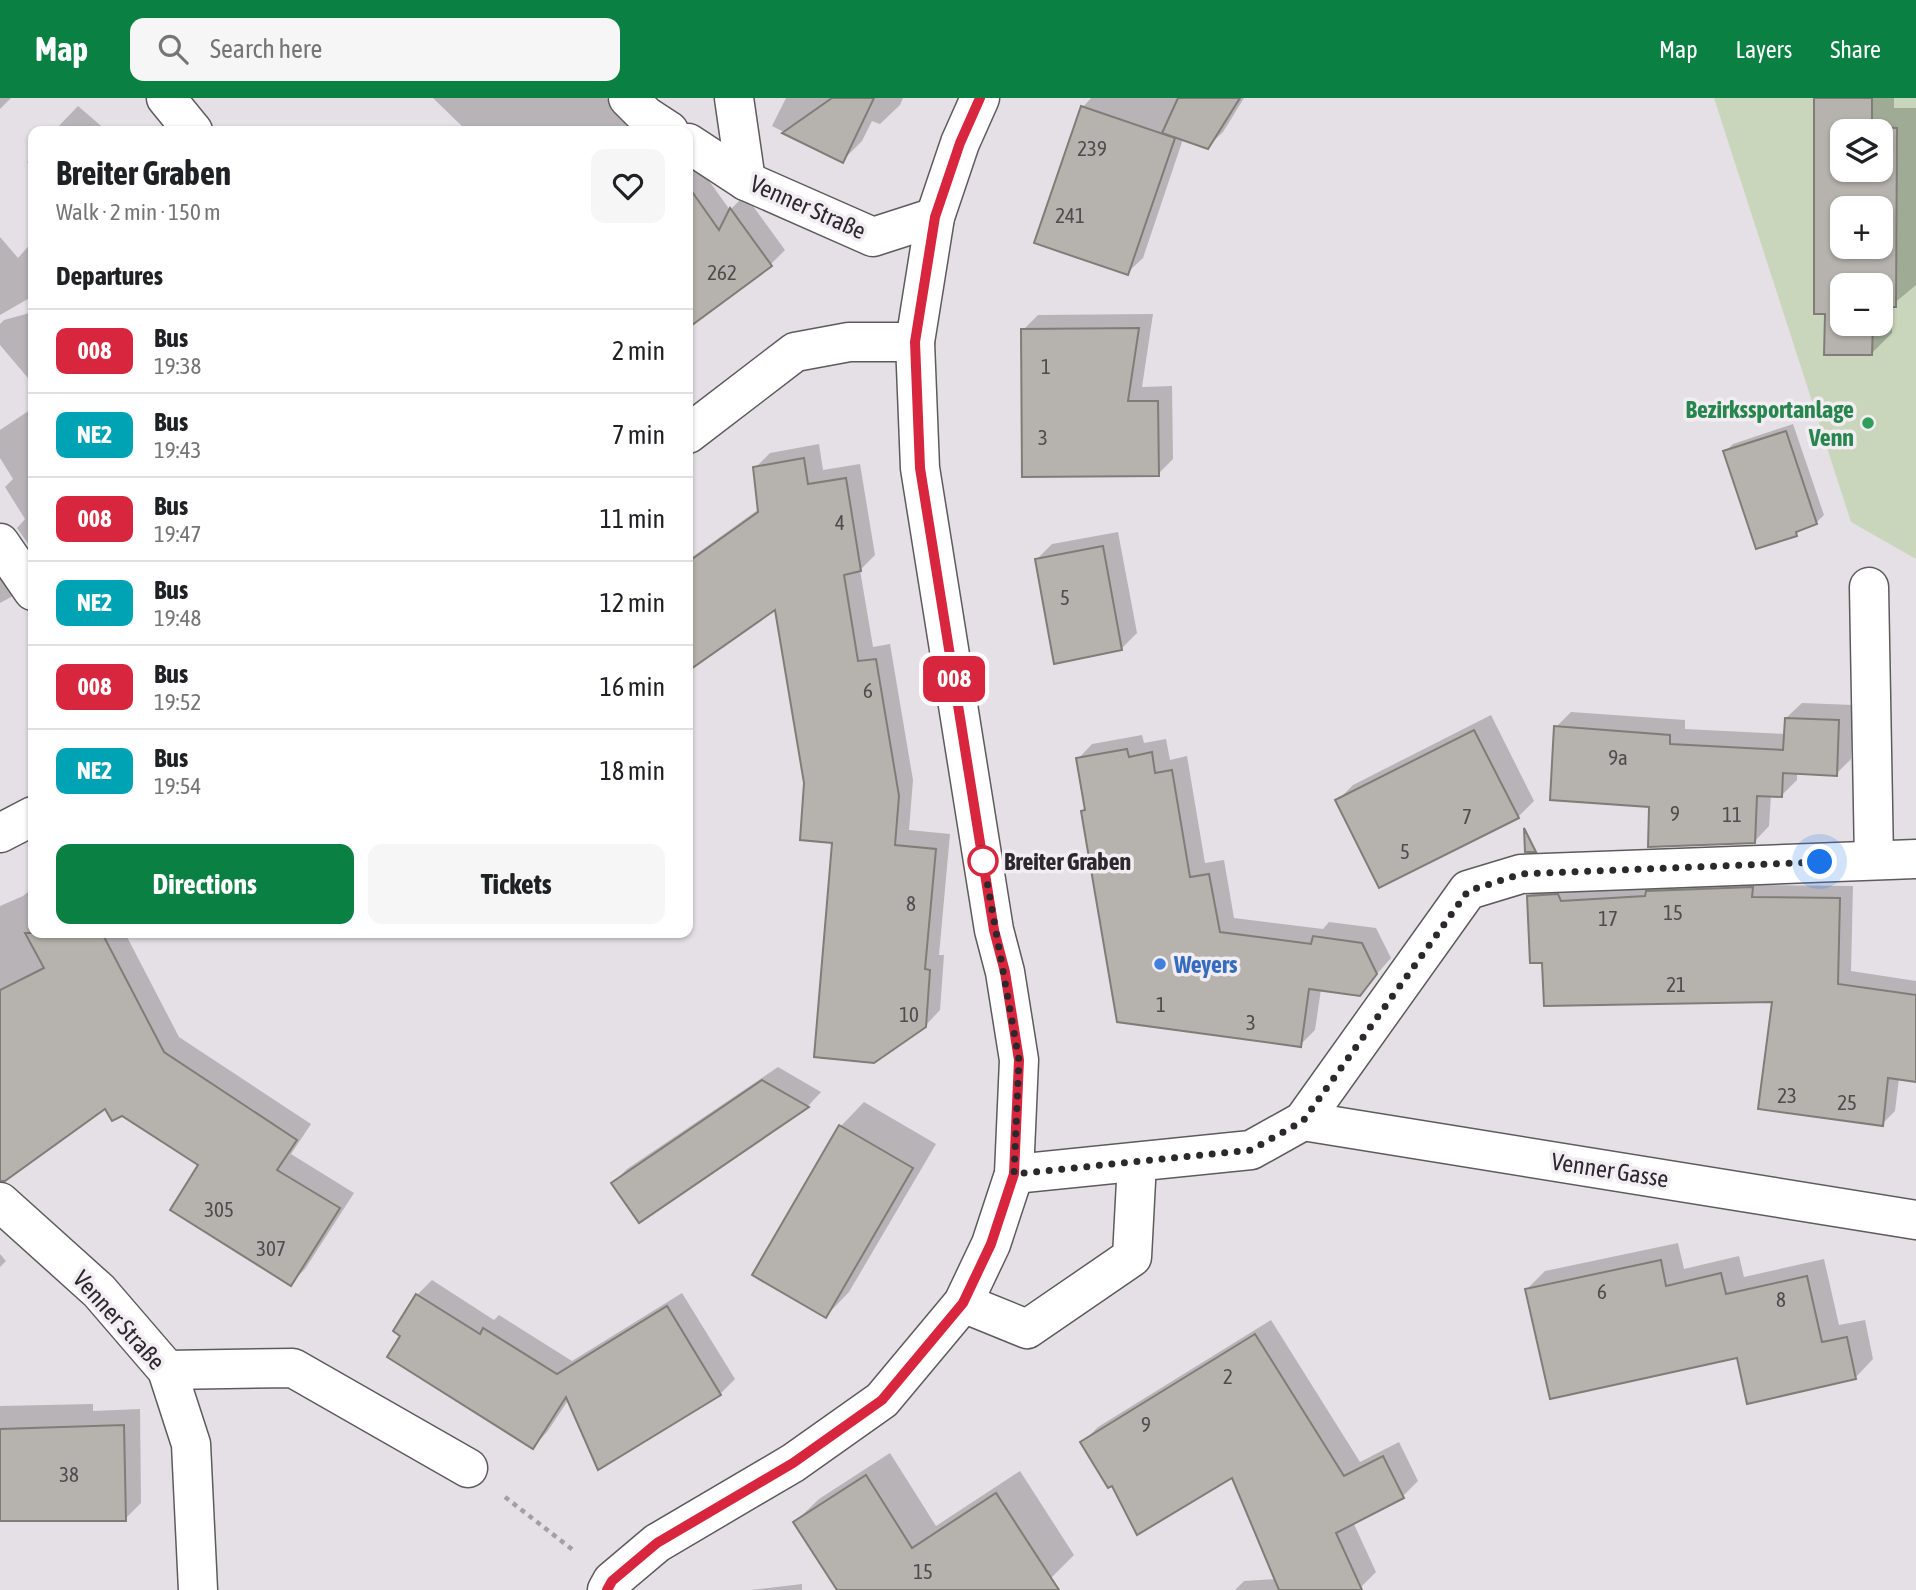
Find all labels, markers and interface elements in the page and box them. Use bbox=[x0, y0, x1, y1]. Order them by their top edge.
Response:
search box bbox=[130, 18, 620, 81]
text: Map bbox=[35, 30, 88, 68]
icon: search bbox=[154, 30, 192, 68]
text: Search here bbox=[210, 34, 322, 64]
text: Map bbox=[1659, 36, 1698, 63]
text: Layers bbox=[1736, 36, 1792, 63]
text: Share bbox=[1830, 36, 1881, 63]
map controls bbox=[1830, 119, 1893, 336]
button: layers bbox=[1830, 119, 1893, 182]
house number: 239 bbox=[1077, 136, 1107, 160]
button: heart bbox=[591, 149, 665, 223]
text: Breiter Graben bbox=[56, 154, 231, 192]
street label: Venner Straße bbox=[746, 170, 870, 244]
button: + bbox=[1830, 196, 1893, 259]
text: Walk · 2 min · 150 m bbox=[56, 199, 220, 225]
house number: 241 bbox=[1055, 203, 1085, 227]
house number: 262 bbox=[707, 260, 737, 284]
text: Departures bbox=[56, 261, 163, 291]
button: − bbox=[1830, 273, 1893, 336]
text: Bus bbox=[154, 323, 188, 353]
text: 2 min bbox=[612, 336, 665, 366]
text: 008 bbox=[78, 337, 111, 364]
text: 19:38 bbox=[154, 353, 201, 379]
house number: 1 bbox=[1041, 354, 1051, 378]
place label: Bezirkssportanlage Venn bbox=[1686, 396, 1854, 451]
text: Bus bbox=[154, 407, 188, 437]
marker: Bezirkssportanlage Venn bbox=[1860, 415, 1876, 431]
text: 7 min bbox=[612, 420, 665, 450]
text: NE2 bbox=[77, 421, 112, 448]
house number: 3 bbox=[1038, 425, 1048, 449]
text: 19:43 bbox=[154, 437, 201, 463]
text: Bus bbox=[154, 491, 188, 521]
text: 11 min bbox=[600, 504, 665, 534]
text: 008 bbox=[78, 505, 111, 532]
house number: 4 bbox=[835, 510, 845, 534]
text: 19:47 bbox=[154, 521, 201, 547]
text: Bus bbox=[154, 575, 188, 605]
house number: 5 bbox=[1060, 585, 1070, 609]
text: 12 min bbox=[600, 588, 665, 618]
text: NE2 bbox=[77, 589, 112, 616]
text: 19:48 bbox=[154, 605, 201, 631]
line badge: 008 bbox=[914, 656, 994, 702]
text: Bus bbox=[154, 659, 188, 689]
text: 008 bbox=[937, 665, 971, 692]
text: 16 min bbox=[600, 672, 665, 702]
text: 008 bbox=[78, 673, 111, 700]
house number: 6 bbox=[863, 678, 873, 702]
text: 19:52 bbox=[154, 689, 201, 715]
text: Bus bbox=[154, 743, 188, 773]
house number: 9a bbox=[1608, 745, 1628, 769]
text: 18 min bbox=[600, 756, 665, 786]
text: NE2 bbox=[77, 757, 112, 784]
text: 19:54 bbox=[154, 773, 201, 799]
house number: 9 bbox=[1670, 801, 1680, 825]
house number: 11 bbox=[1722, 802, 1742, 826]
house number: 7 bbox=[1462, 804, 1472, 828]
house number: 5 bbox=[1400, 839, 1410, 863]
button: Directions bbox=[56, 844, 354, 924]
button: Tickets bbox=[368, 844, 665, 924]
your location bbox=[1802, 844, 1837, 879]
marker: Breiter Graben bbox=[968, 846, 998, 876]
place label: Breiter Graben bbox=[1004, 848, 1131, 875]
house number: 8 bbox=[906, 891, 916, 915]
house number: 15 bbox=[1663, 900, 1683, 924]
house number: 17 bbox=[1598, 906, 1618, 930]
place label: Weyers bbox=[1173, 951, 1238, 978]
marker: Weyers bbox=[1152, 956, 1168, 972]
house number: 21 bbox=[1666, 972, 1686, 996]
house number: 1 bbox=[1156, 992, 1166, 1016]
house number: 10 bbox=[899, 1002, 919, 1026]
house number: 3 bbox=[1246, 1010, 1256, 1034]
house number: 23 bbox=[1777, 1083, 1797, 1107]
house number: 25 bbox=[1837, 1090, 1857, 1114]
street label: Venner Gasse bbox=[1550, 1147, 1670, 1193]
house number: 305 bbox=[204, 1197, 234, 1221]
house number: 307 bbox=[256, 1236, 286, 1260]
street label: Venner Straße bbox=[68, 1265, 170, 1375]
house number: 6 bbox=[1597, 1279, 1607, 1303]
house number: 8 bbox=[1776, 1287, 1786, 1311]
house number: 2 bbox=[1223, 1364, 1233, 1388]
house number: 9 bbox=[1141, 1412, 1151, 1436]
house number: 38 bbox=[59, 1462, 79, 1486]
house number: 15 bbox=[913, 1559, 933, 1583]

